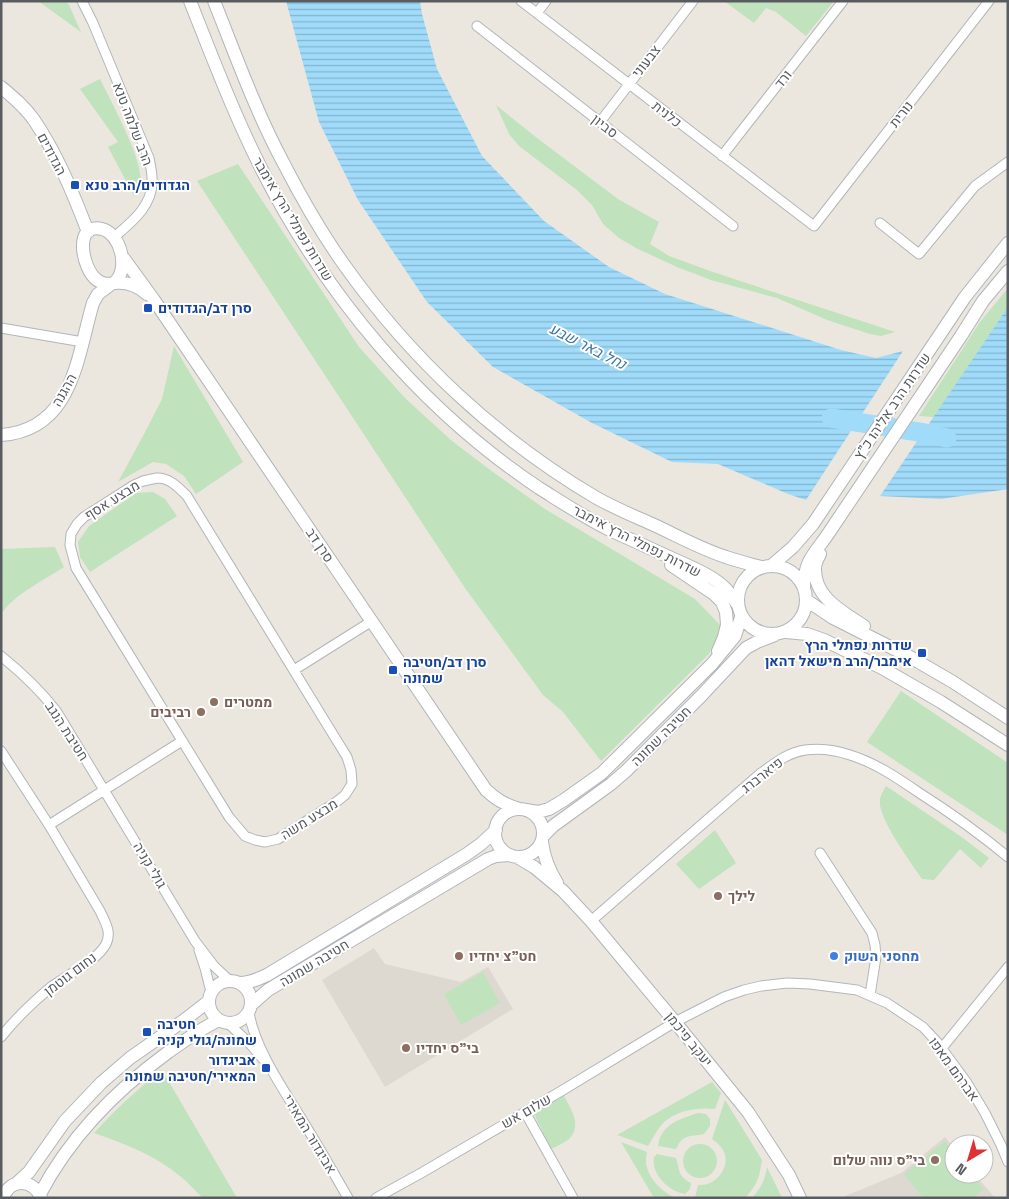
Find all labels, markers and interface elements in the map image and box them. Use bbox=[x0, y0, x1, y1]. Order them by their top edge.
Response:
street label: צבעוני bbox=[628, 41, 665, 81]
street label: ורד bbox=[770, 66, 796, 92]
street label: הרב שלמה טנא bbox=[109, 80, 157, 168]
street label: כלנית bbox=[649, 97, 685, 131]
street label: נורית bbox=[885, 97, 917, 131]
street label: סביון bbox=[588, 110, 622, 142]
street label: הגדודים bbox=[33, 130, 71, 178]
street label: שדרות נפתלי הרץ אימבר bbox=[249, 154, 337, 284]
place label: הגדודים/הרב טנא bbox=[85, 176, 190, 194]
marker: הגדודים/הרב טנא bbox=[69, 179, 81, 191]
place label: סרן דב/הגדודים bbox=[158, 299, 252, 317]
marker: סרן דב/הגדודים bbox=[142, 302, 154, 314]
water label: נחל באר שבע bbox=[547, 319, 631, 374]
street label: שדרות הרב אליהו כ"ץ bbox=[850, 349, 934, 463]
street label: ההגנה bbox=[48, 370, 80, 410]
street label: מבצע אסף bbox=[81, 476, 143, 524]
street label: שדרות נפתלי הרץ אימבר bbox=[570, 501, 704, 581]
street label: סרן דב bbox=[302, 524, 338, 566]
place label: שדרות נפתלי הרץ אימבר/הרב מישאל דהאן bbox=[765, 636, 912, 670]
marker: שדרות נפתלי הרץ אימבר/הרב מישאל דהאן bbox=[916, 647, 928, 659]
place label: סרן דב/חטיבה שמונה bbox=[403, 653, 487, 687]
marker: סרן דב/חטיבה שמונה bbox=[387, 664, 399, 676]
place label: ממטרים bbox=[224, 693, 272, 711]
marker: ממטרים bbox=[208, 696, 220, 708]
street label: חטיבת הנגב bbox=[41, 698, 93, 764]
street label: חטיבה שמונה bbox=[627, 702, 695, 770]
place label: רביבים bbox=[150, 703, 191, 721]
marker: רביבים bbox=[195, 706, 207, 718]
street label: פיארברג bbox=[737, 753, 787, 797]
street label: מבצע משה bbox=[277, 794, 341, 844]
street label: גולי קניה bbox=[129, 839, 171, 891]
place label: לילך bbox=[728, 887, 756, 905]
marker: לילך bbox=[712, 890, 724, 902]
street label: חטיבה שמונה bbox=[276, 935, 352, 991]
place label: חט"צ יחדיו bbox=[469, 947, 536, 965]
place label: מחסני השוק bbox=[844, 947, 919, 965]
street label: נחום גוטמן bbox=[40, 948, 100, 1000]
marker: חט"צ יחדיו bbox=[453, 950, 465, 962]
marker: מחסני השוק bbox=[828, 950, 840, 962]
street label: יעקב פיכמן bbox=[661, 1008, 717, 1070]
place label: חטיבה שמונה/גולי קניה bbox=[157, 1015, 257, 1049]
marker: חטיבה שמונה/גולי קניה bbox=[141, 1026, 153, 1038]
street label: אברהם מאפו bbox=[925, 1033, 983, 1105]
place label: בי"ס יחדיו bbox=[416, 1039, 479, 1057]
marker: בי"ס יחדיו bbox=[400, 1042, 412, 1054]
place label: אביגדור המאירי/חטיבה שמונה bbox=[124, 1051, 256, 1085]
marker: אביגדור המאירי/חטיבה שמונה bbox=[260, 1062, 272, 1074]
street label: שלום אש bbox=[498, 1089, 554, 1133]
street label: אביגדור המאירי bbox=[279, 1091, 341, 1177]
north arrow bbox=[944, 1134, 994, 1184]
place label: בי"ס נווה שלום bbox=[833, 1151, 925, 1169]
marker: בי"ס נווה שלום bbox=[929, 1154, 941, 1166]
text: N bbox=[952, 1159, 970, 1179]

